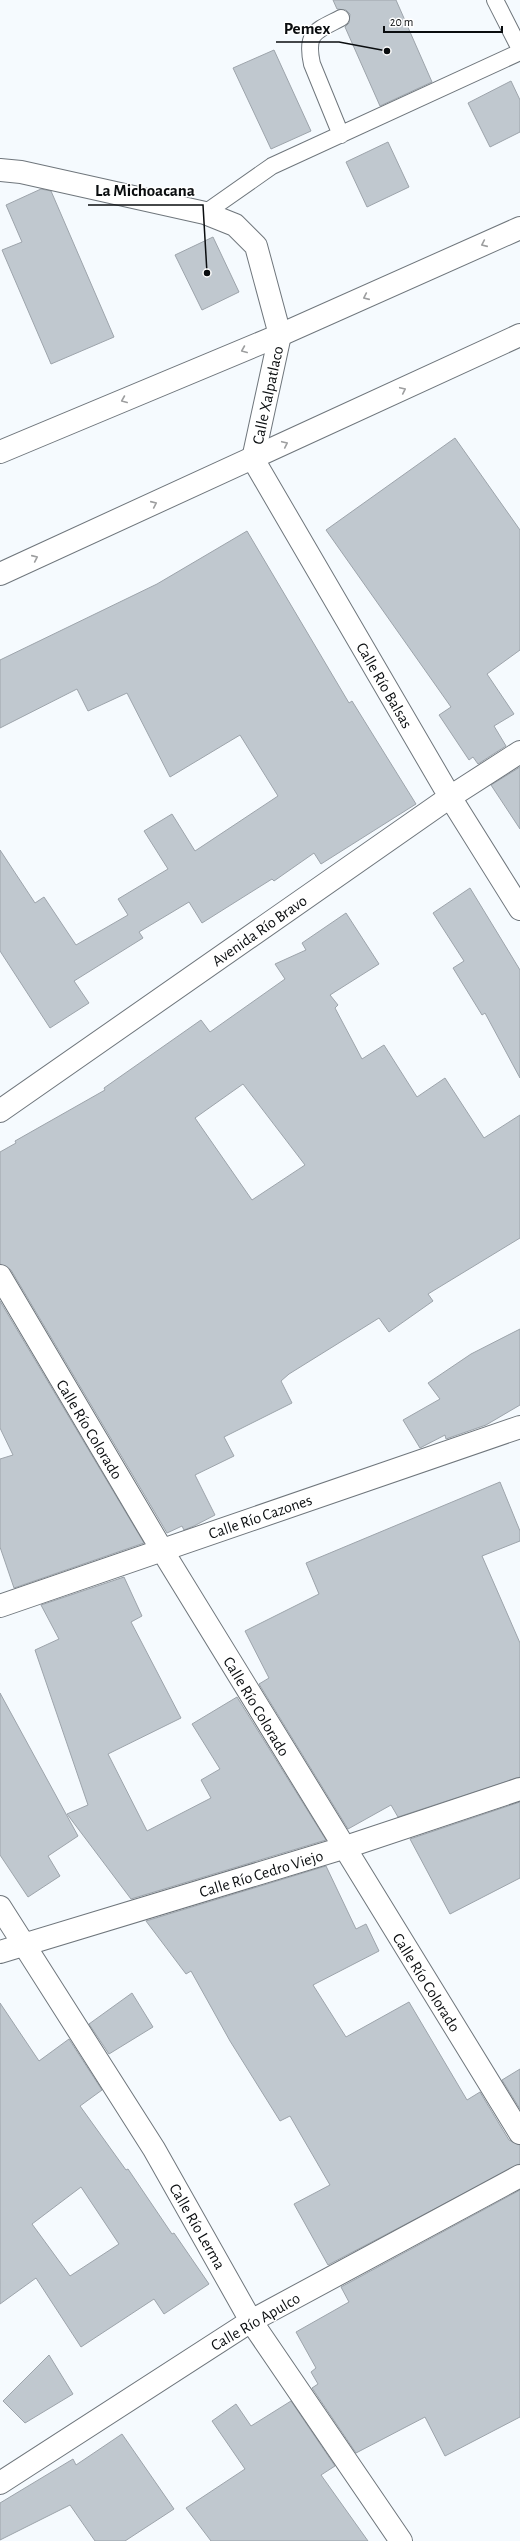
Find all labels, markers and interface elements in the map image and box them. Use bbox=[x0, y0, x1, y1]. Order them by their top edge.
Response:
scale bar bbox=[384, 8, 502, 34]
callout: Pemex bbox=[276, 13, 339, 42]
text: 20 m bbox=[390, 16, 413, 28]
text: Pemex bbox=[284, 20, 330, 37]
callout: La Michoacana bbox=[88, 176, 203, 205]
text: La Michoacana bbox=[95, 182, 195, 199]
one-way arrow bbox=[481, 239, 489, 247]
one-way arrow bbox=[362, 292, 370, 300]
street label: Calle Xalpatlaco bbox=[250, 344, 286, 446]
one-way arrow bbox=[241, 345, 249, 353]
one-way arrow bbox=[398, 387, 406, 395]
one-way arrow bbox=[121, 395, 129, 403]
one-way arrow bbox=[280, 441, 288, 449]
one-way arrow bbox=[149, 501, 157, 509]
one-way arrow bbox=[31, 555, 39, 563]
street label: Calle Río Balsas bbox=[353, 640, 415, 731]
street label: Avenida Río Bravo bbox=[209, 892, 310, 969]
street label: Calle Río Colorado bbox=[53, 1377, 125, 1482]
street label: Calle Río Cazones bbox=[207, 1492, 314, 1542]
street label: Calle Río Colorado bbox=[220, 1654, 292, 1759]
street label: Calle Río Cedro Viejo bbox=[197, 1847, 326, 1901]
street label: Calle Río Colorado bbox=[389, 1930, 463, 2035]
street label: Calle Río Lerma bbox=[166, 2181, 228, 2272]
street label: Calle Río Apulco bbox=[208, 2290, 303, 2354]

